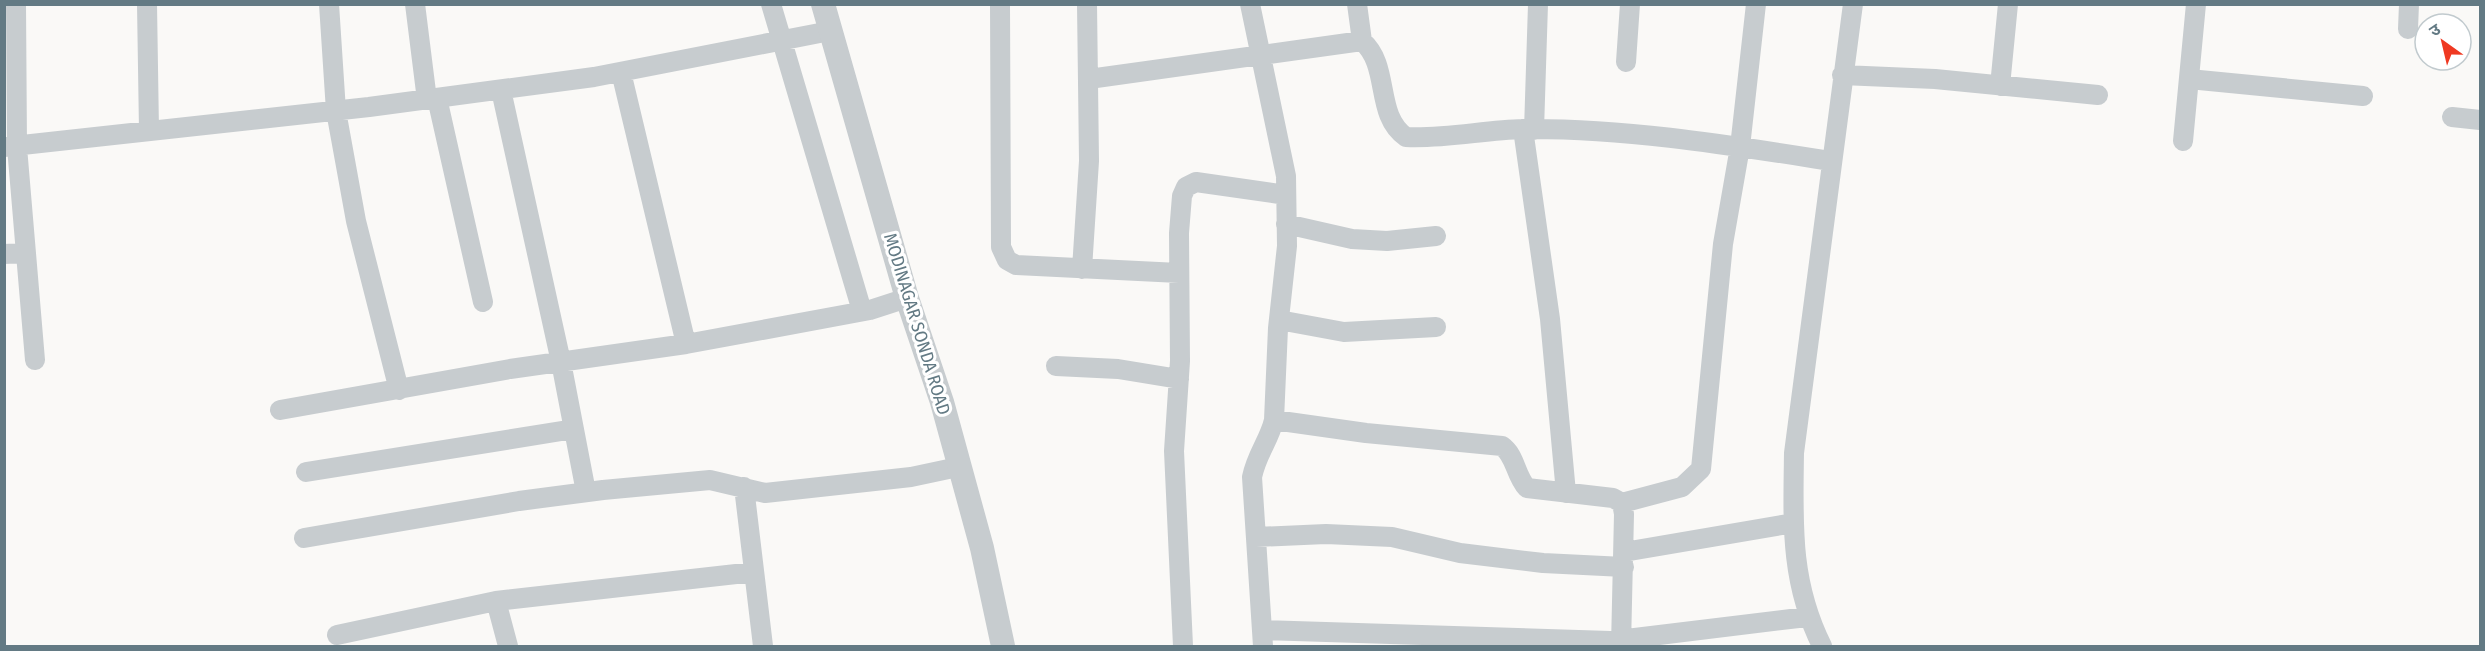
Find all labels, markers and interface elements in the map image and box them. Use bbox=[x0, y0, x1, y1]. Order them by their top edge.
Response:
north arrow bbox=[2413, 12, 2473, 72]
text: उ bbox=[2426, 19, 2445, 40]
street label: MODINAGAR SONDA ROAD bbox=[879, 230, 955, 418]

